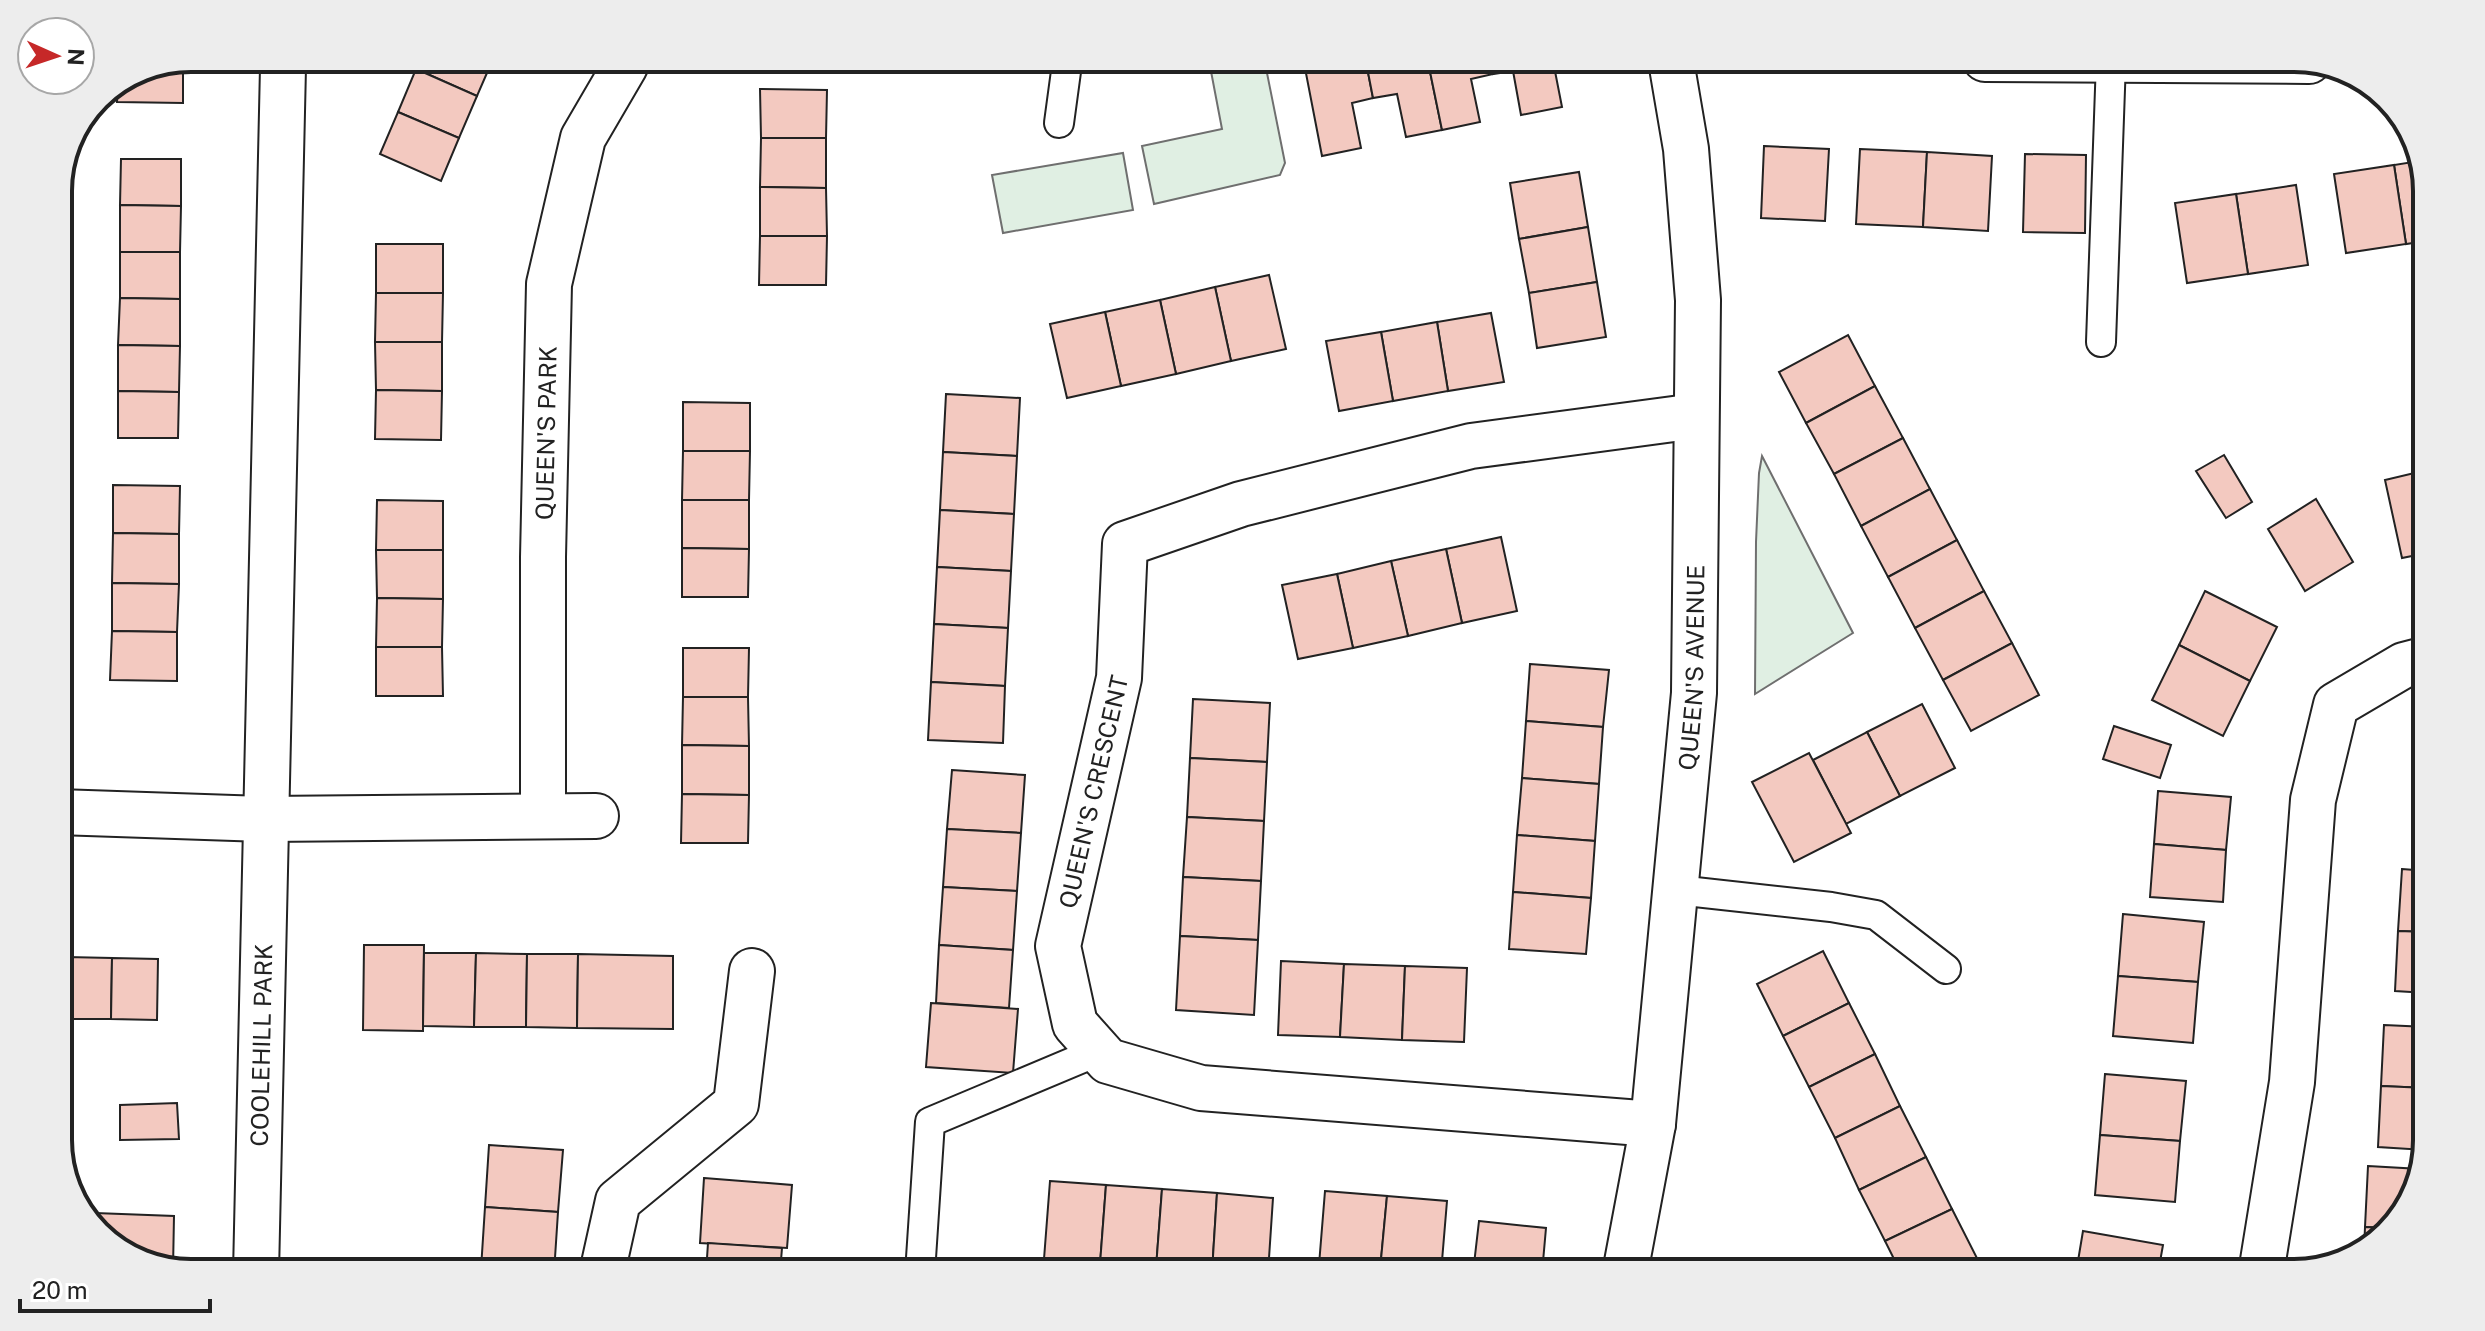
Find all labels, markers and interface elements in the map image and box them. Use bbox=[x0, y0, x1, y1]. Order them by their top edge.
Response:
north arrow bbox=[16, 16, 96, 96]
text: N bbox=[63, 48, 89, 66]
street label: QUEEN'S PARK bbox=[530, 346, 562, 520]
street label: QUEEN'S AVENUE bbox=[1673, 565, 1709, 771]
street label: QUEEN'S CRESCENT bbox=[1053, 672, 1133, 911]
street label: COOLEHILL PARK bbox=[245, 943, 277, 1147]
scale bar bbox=[20, 1263, 210, 1313]
text: 20 m bbox=[32, 1276, 88, 1304]

